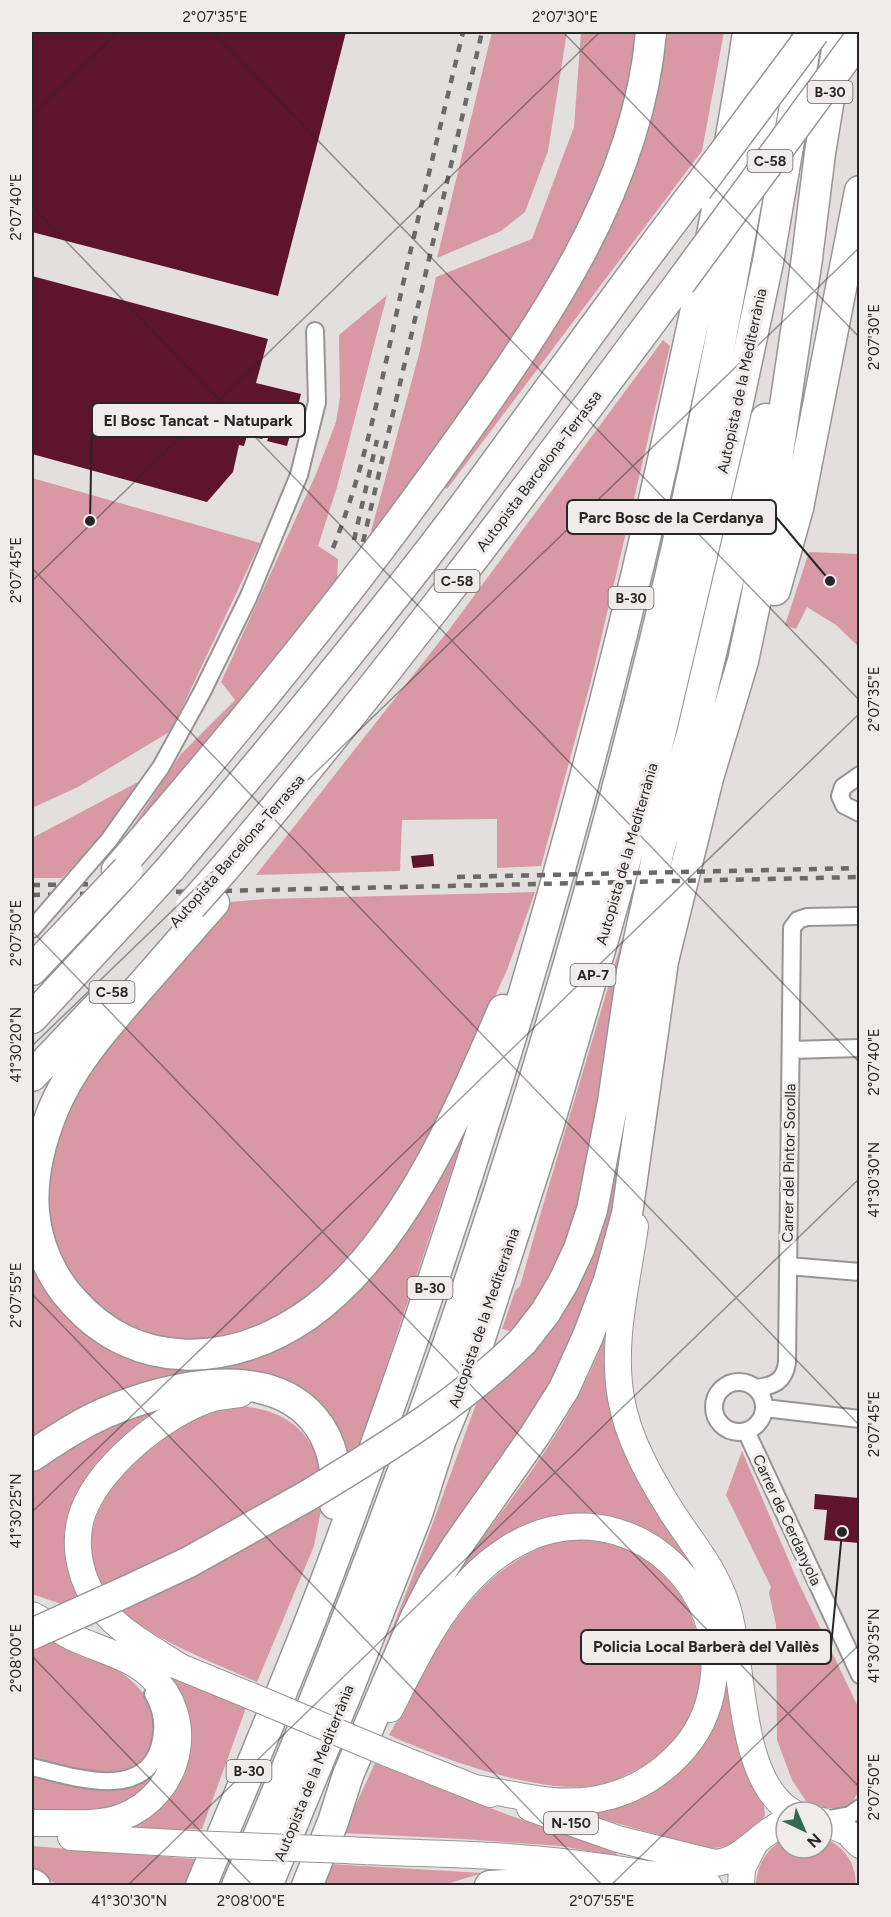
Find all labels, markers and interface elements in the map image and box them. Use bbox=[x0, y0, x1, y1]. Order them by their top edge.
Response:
text: 2°07'35"E bbox=[182, 8, 248, 26]
text: 2°07'30"E bbox=[532, 8, 598, 26]
road number: B-30 bbox=[808, 81, 852, 103]
road number: C-58 bbox=[748, 150, 792, 172]
text: 2°07'40"E bbox=[7, 173, 25, 241]
street label: Autopista de la Mediterrània bbox=[714, 287, 770, 475]
text: 2°07'30"E bbox=[865, 304, 883, 370]
street label: Autopista Barcelona-Terrassa bbox=[473, 387, 605, 555]
callout: El Bosc Tancat - Natupark bbox=[92, 403, 305, 437]
text: El Bosc Tancat - Natupark bbox=[103, 411, 293, 430]
callout: Parc Bosc de la Cerdanya bbox=[567, 500, 776, 534]
text: Parc Bosc de la Cerdanya bbox=[578, 508, 764, 527]
text: 2°07'45"E bbox=[7, 537, 25, 603]
road number: C-58 bbox=[434, 570, 480, 592]
road number: B-30 bbox=[608, 587, 654, 609]
text: 2°07'35"E bbox=[865, 666, 883, 732]
street label: Autopista de la Mediterrània bbox=[592, 761, 662, 947]
street label: Autopista Barcelona-Terrassa bbox=[166, 771, 308, 931]
text: 2°07'50"E bbox=[7, 900, 25, 966]
road number: AP-7 bbox=[570, 964, 616, 986]
road number: C-58 bbox=[90, 981, 134, 1003]
text: 41°30'20"N bbox=[7, 1007, 25, 1083]
text: 2°07'40"E bbox=[865, 1028, 883, 1096]
street label: Carrer del Pintor Sorolla bbox=[779, 1083, 799, 1243]
text: 41°30'30"N bbox=[865, 1142, 883, 1218]
street label: Autopista de la Mediterrània bbox=[445, 1226, 523, 1410]
text: 2°07'55"E bbox=[7, 1262, 25, 1328]
road number: B-30 bbox=[408, 1277, 452, 1299]
text: 2°07'45"E bbox=[865, 1391, 883, 1457]
street label: Carrer de Cerdanyola bbox=[749, 1452, 825, 1588]
text: 41°30'25"N bbox=[7, 1473, 25, 1549]
text: 41°30'35"N bbox=[865, 1608, 883, 1684]
text: 2°08'00"E bbox=[7, 1624, 25, 1692]
callout: Policia Local Barberà del Vallès bbox=[581, 1630, 831, 1664]
text: Policia Local Barberà del Vallès bbox=[593, 1637, 820, 1656]
street label: Autopista de la Mediterrània bbox=[270, 1682, 358, 1864]
text: 2°07'50"E bbox=[865, 1754, 883, 1820]
road number: B-30 bbox=[226, 1760, 272, 1782]
north arrow bbox=[774, 1800, 834, 1860]
road number: N-150 bbox=[544, 1812, 598, 1834]
text: N bbox=[803, 1829, 825, 1852]
text: 41°30'30"N bbox=[91, 1892, 167, 1910]
text: 2°08'00"E bbox=[217, 1892, 285, 1910]
text: 2°07'55"E bbox=[569, 1892, 635, 1910]

